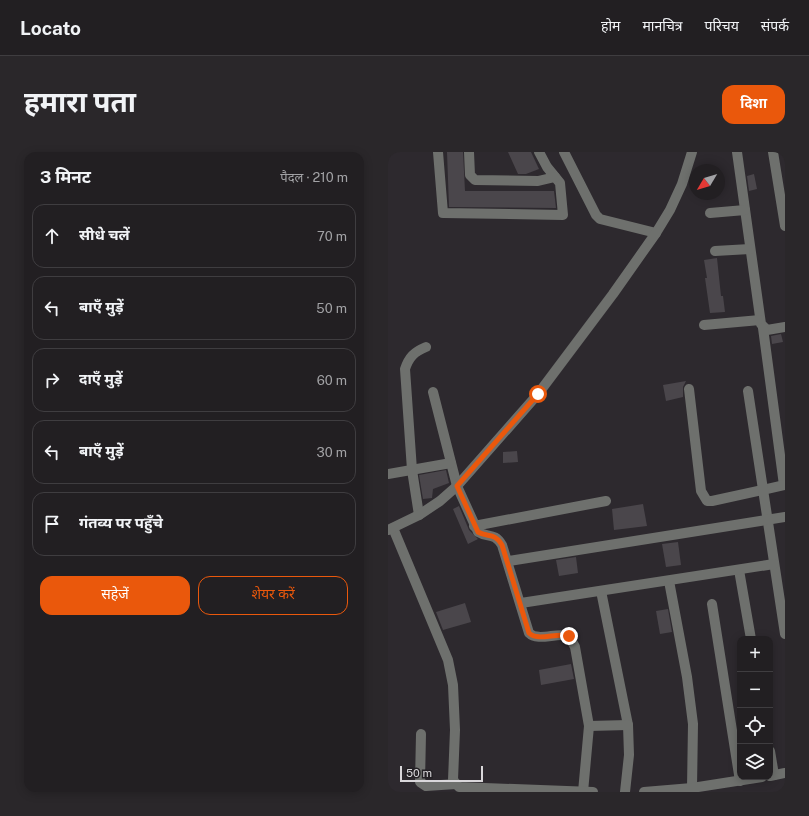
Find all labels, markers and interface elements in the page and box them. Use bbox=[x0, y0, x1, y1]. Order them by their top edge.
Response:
text: Locato bbox=[20, 17, 81, 39]
text: होम bbox=[601, 18, 620, 34]
text: मानचित्र bbox=[642, 18, 683, 34]
text: परिचय bbox=[705, 18, 739, 34]
text: संपर्क bbox=[761, 18, 789, 34]
text: हमारा पता bbox=[24, 85, 136, 118]
button: दिशा bbox=[722, 85, 785, 124]
north arrow bbox=[689, 164, 725, 200]
text: 3 मिनट bbox=[40, 167, 91, 187]
text: पैदल · 210 m bbox=[280, 170, 348, 185]
icon: ahead bbox=[41, 225, 63, 247]
text: सीधे चलें bbox=[79, 226, 130, 243]
text: 70 m bbox=[317, 229, 347, 244]
icon: left bbox=[41, 297, 63, 319]
text: बाएँ मुड़ें bbox=[79, 298, 124, 315]
text: 50 m bbox=[316, 301, 347, 316]
icon: right bbox=[41, 369, 63, 391]
text: दाएँ मुड़ें bbox=[79, 370, 123, 387]
text: 60 m bbox=[317, 373, 347, 388]
route start bbox=[529, 385, 547, 403]
icon: left bbox=[41, 441, 63, 463]
text: बाएँ मुड़ें bbox=[79, 442, 124, 459]
text: 30 m bbox=[317, 445, 347, 460]
icon: arrive bbox=[41, 513, 63, 535]
text: गंतव्य पर पहुँचे bbox=[79, 514, 163, 531]
button: सहेजें bbox=[40, 576, 190, 615]
button: शेयर करें bbox=[198, 576, 348, 615]
route end bbox=[560, 627, 578, 645]
map controls bbox=[737, 636, 773, 780]
button: + bbox=[737, 636, 773, 672]
button: − bbox=[737, 672, 773, 708]
button: locate bbox=[737, 708, 773, 744]
button: layers bbox=[737, 744, 773, 780]
scale bar bbox=[400, 764, 483, 783]
text: 50 m bbox=[406, 767, 432, 779]

